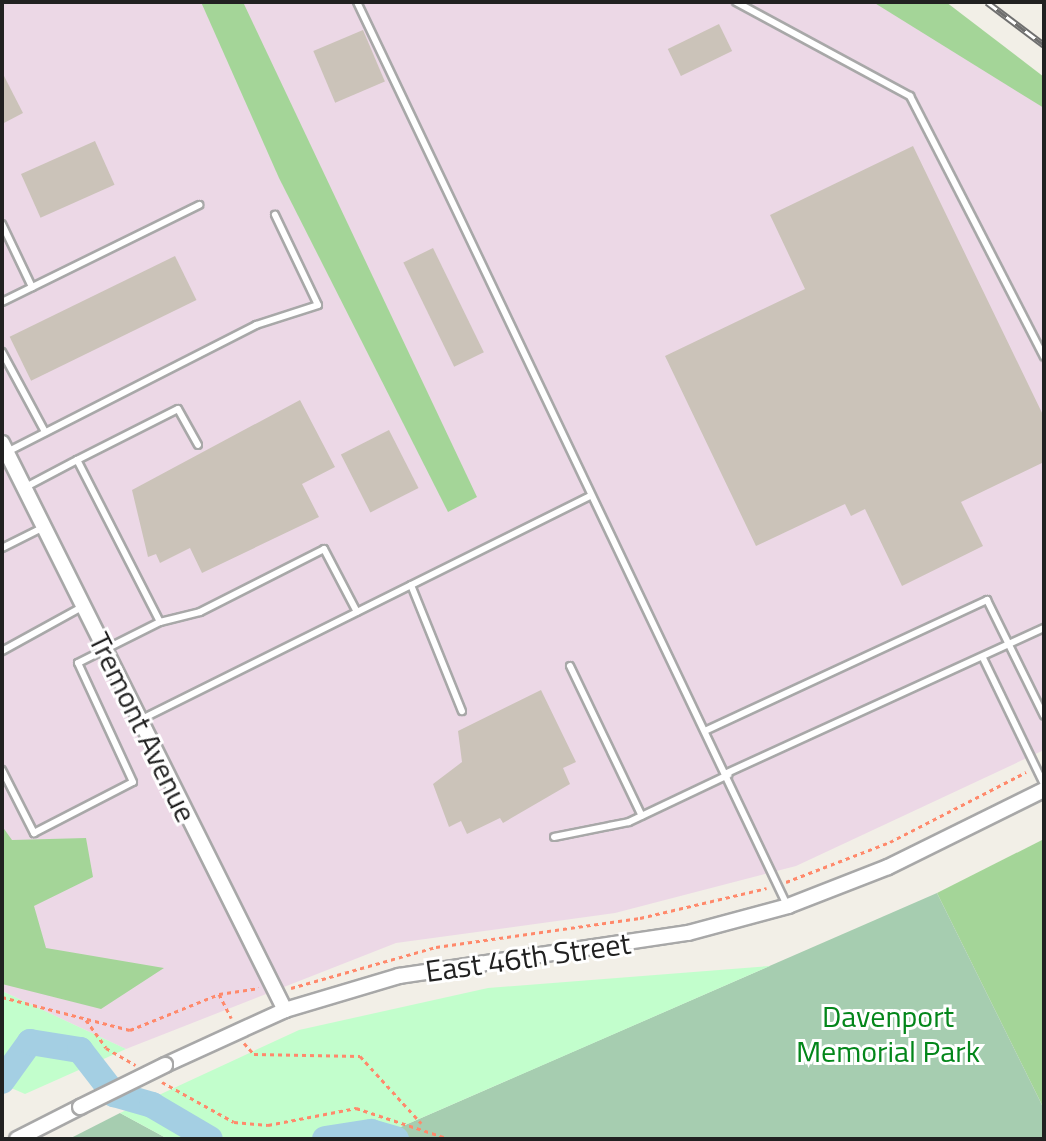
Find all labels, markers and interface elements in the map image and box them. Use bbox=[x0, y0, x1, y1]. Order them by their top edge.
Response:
street label: Tremont Avenue bbox=[82, 626, 204, 828]
street label: East 46th Street bbox=[423, 925, 633, 989]
park label: Davenport Memorial Park bbox=[796, 998, 980, 1068]

